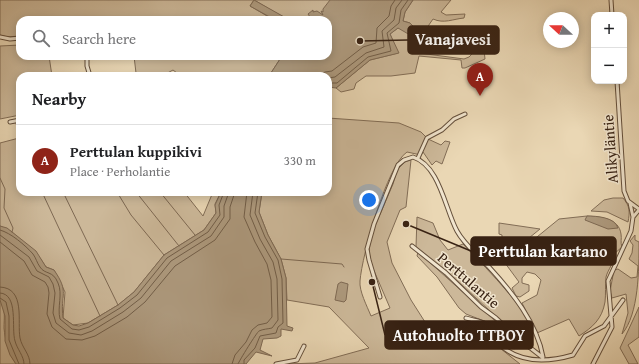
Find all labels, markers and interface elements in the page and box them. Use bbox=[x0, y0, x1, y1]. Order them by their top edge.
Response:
north arrow bbox=[543, 12, 579, 48]
map controls bbox=[591, 12, 627, 84]
button: + bbox=[591, 12, 627, 48]
search box bbox=[16, 16, 332, 60]
callout: Vanajavesi bbox=[408, 26, 499, 54]
icon: search bbox=[30, 27, 52, 49]
text: Vanajavesi bbox=[415, 27, 491, 51]
text: Search here bbox=[62, 28, 136, 49]
button: − bbox=[591, 48, 627, 84]
pin: A bbox=[467, 63, 493, 96]
text: Nearby bbox=[32, 86, 86, 111]
street label: Alikyläntie bbox=[597, 114, 623, 184]
text: Perttulan kuppikivi bbox=[70, 141, 202, 162]
text: A bbox=[41, 151, 49, 170]
text: 330 m bbox=[284, 151, 316, 170]
text: Place · Perholantie bbox=[70, 162, 170, 181]
your location bbox=[359, 190, 379, 210]
callout: Perttulan kartano bbox=[471, 237, 616, 265]
text: Perttulan kartano bbox=[479, 239, 608, 263]
street label: Perttulantie bbox=[433, 247, 505, 313]
callout: Autohuolto TTBOY bbox=[385, 321, 533, 349]
text: Autohuolto TTBOY bbox=[393, 323, 525, 347]

